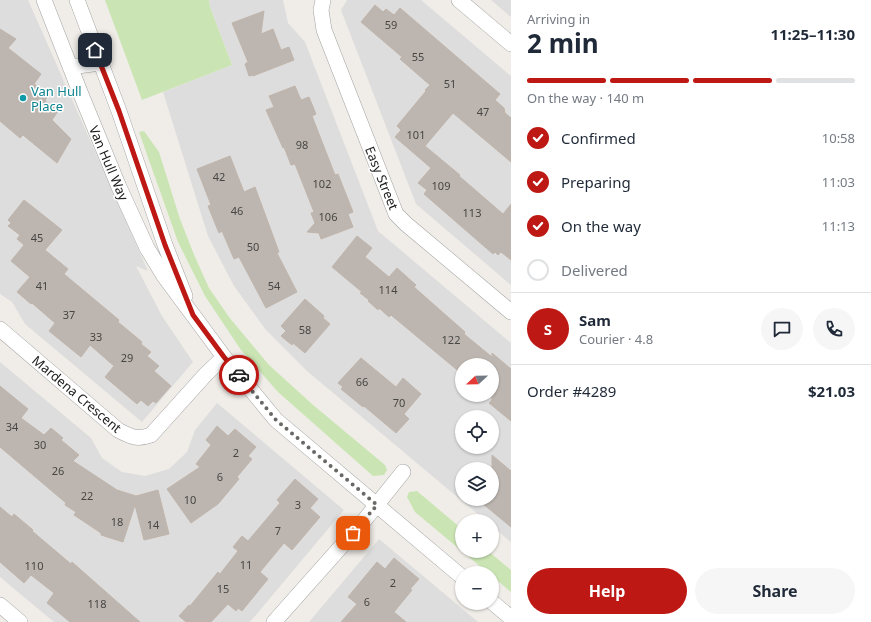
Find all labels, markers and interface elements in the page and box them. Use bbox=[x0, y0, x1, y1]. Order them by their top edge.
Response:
text: Arriving in bbox=[527, 10, 590, 28]
house number: 59 bbox=[385, 17, 397, 32]
text: 11:25–11:30 bbox=[770, 24, 855, 44]
text: 2 min bbox=[527, 25, 599, 61]
pin bbox=[78, 33, 112, 67]
icon: home bbox=[84, 39, 106, 61]
house number: 55 bbox=[412, 49, 424, 64]
house number: 51 bbox=[444, 76, 456, 91]
place label: Van Hull Place bbox=[31, 82, 82, 115]
text: On the way · 140 m bbox=[527, 89, 644, 107]
marker: Van Hull Place bbox=[18, 93, 28, 103]
house number: 47 bbox=[477, 104, 489, 119]
street label: Van Hull Way bbox=[85, 123, 133, 204]
house number: 101 bbox=[407, 127, 425, 142]
icon: check bbox=[527, 127, 549, 149]
text: Confirmed bbox=[561, 128, 636, 148]
text: 10:58 bbox=[822, 129, 855, 147]
house number: 98 bbox=[296, 137, 308, 152]
street label: Easy Street bbox=[361, 144, 403, 213]
house number: 42 bbox=[213, 169, 225, 184]
icon: check bbox=[527, 171, 549, 193]
text: Preparing bbox=[561, 172, 631, 192]
text: 11:03 bbox=[822, 173, 855, 191]
house number: 102 bbox=[313, 176, 331, 191]
house number: 109 bbox=[432, 178, 450, 193]
house number: 46 bbox=[231, 203, 243, 218]
house number: 113 bbox=[463, 205, 481, 220]
house number: 106 bbox=[319, 209, 337, 224]
icon: check bbox=[527, 215, 549, 237]
text: On the way bbox=[561, 216, 641, 236]
text: 11:13 bbox=[822, 217, 855, 235]
house number: 45 bbox=[31, 230, 43, 245]
house number: 50 bbox=[247, 239, 259, 254]
text: Delivered bbox=[561, 260, 628, 280]
house number: 41 bbox=[36, 278, 48, 293]
house number: 54 bbox=[268, 278, 281, 293]
house number: 114 bbox=[379, 282, 398, 297]
house number: 37 bbox=[63, 307, 75, 322]
button: chat bbox=[761, 308, 803, 350]
button: phone bbox=[813, 308, 855, 350]
text: Sam bbox=[579, 310, 611, 330]
text: S bbox=[544, 319, 552, 339]
house number: 58 bbox=[299, 322, 311, 337]
house number: 33 bbox=[90, 329, 102, 344]
text: Courier · 4.8 bbox=[579, 330, 653, 348]
house number: 122 bbox=[442, 332, 460, 347]
house number: 29 bbox=[121, 350, 133, 365]
street label: Mardena Crescent bbox=[29, 351, 126, 437]
courier bbox=[219, 355, 259, 395]
north arrow bbox=[455, 358, 499, 402]
map controls bbox=[455, 358, 499, 610]
icon: car bbox=[228, 364, 250, 386]
house number: 66 bbox=[356, 374, 368, 389]
text: Order #4289 bbox=[527, 381, 616, 401]
text: $21.03 bbox=[808, 381, 855, 401]
house number: 70 bbox=[393, 395, 405, 410]
button: locate bbox=[455, 410, 499, 454]
house number: 34 bbox=[6, 419, 19, 434]
house number: 30 bbox=[34, 437, 46, 452]
house number: 2 bbox=[233, 445, 239, 460]
button: layers bbox=[455, 462, 499, 506]
house number: 26 bbox=[52, 463, 64, 478]
house number: 6 bbox=[217, 469, 223, 484]
house number: 22 bbox=[81, 488, 93, 503]
house number: 10 bbox=[184, 492, 196, 507]
house number: 3 bbox=[295, 497, 301, 512]
house number: 18 bbox=[111, 514, 123, 529]
button: + bbox=[455, 514, 499, 558]
pin bbox=[336, 516, 370, 550]
house number: 14 bbox=[147, 517, 160, 532]
icon: bag bbox=[342, 522, 364, 544]
house number: 7 bbox=[275, 523, 281, 538]
house number: 11 bbox=[240, 557, 252, 572]
house number: 110 bbox=[25, 558, 43, 573]
button: − bbox=[455, 566, 499, 610]
button: Help bbox=[527, 568, 687, 614]
button: Share bbox=[695, 568, 855, 614]
house number: 2 bbox=[390, 575, 396, 590]
house number: 15 bbox=[217, 581, 229, 596]
house number: 6 bbox=[364, 594, 370, 609]
house number: 118 bbox=[88, 596, 106, 611]

